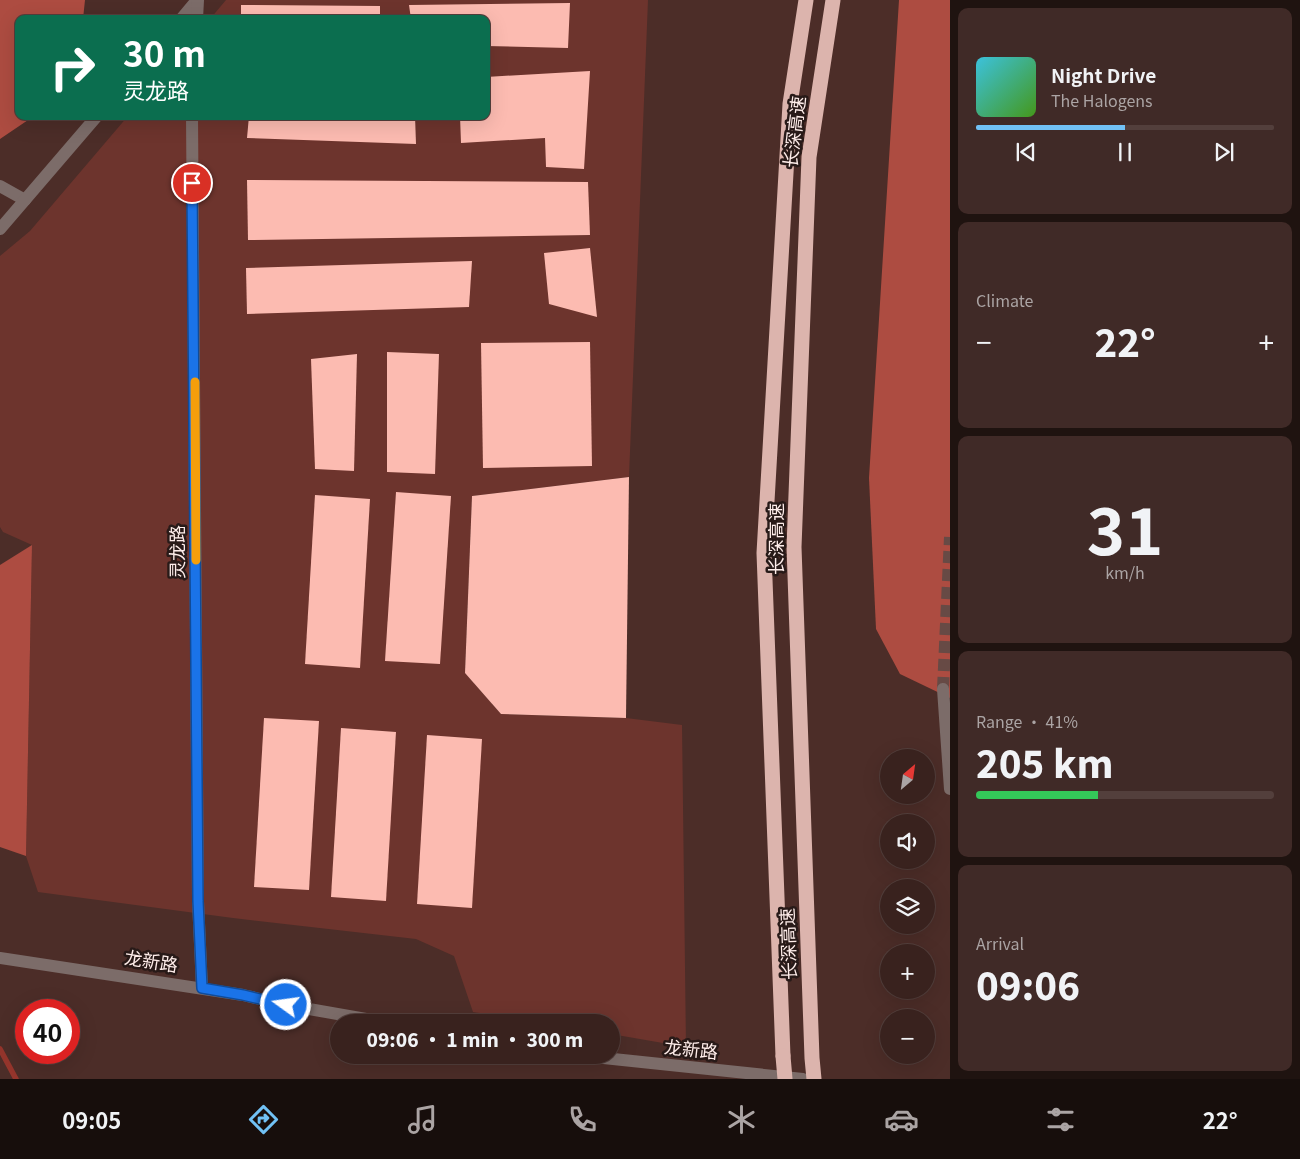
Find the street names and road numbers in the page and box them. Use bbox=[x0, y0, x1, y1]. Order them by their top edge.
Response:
street label: 长深高速 bbox=[776, 94, 810, 169]
street label: 长深高速 bbox=[762, 503, 788, 575]
street label: 灵龙路 bbox=[163, 525, 189, 579]
street label: 长深高速 bbox=[773, 908, 801, 981]
street label: 龙新路 bbox=[123, 943, 180, 977]
street label: 龙新路 bbox=[663, 1032, 719, 1064]

